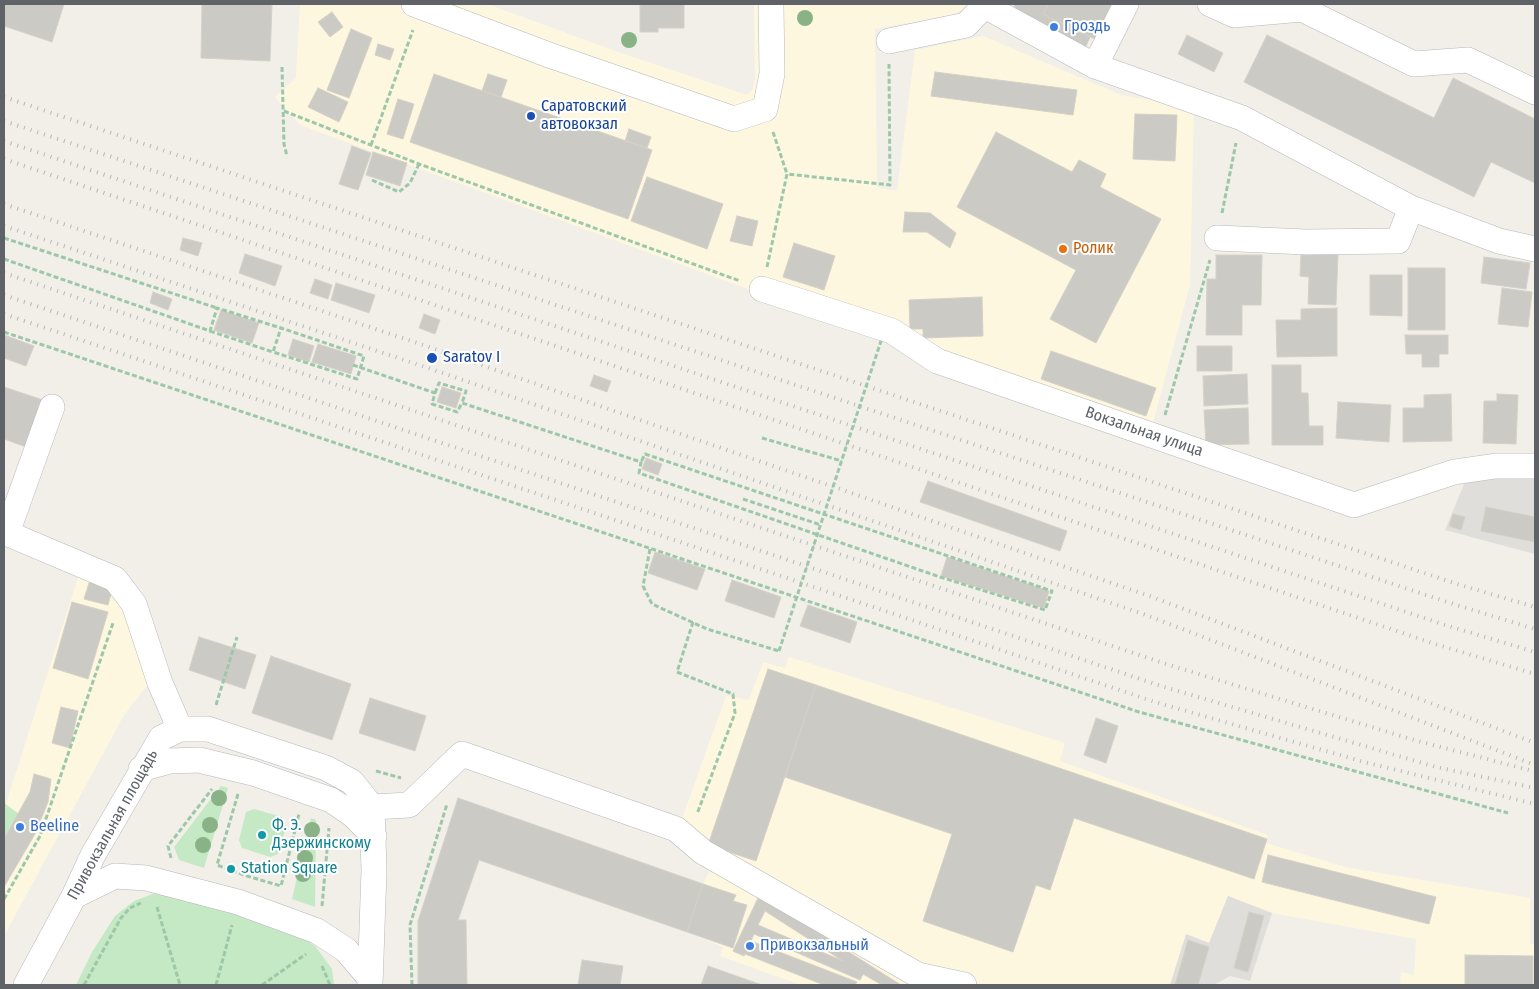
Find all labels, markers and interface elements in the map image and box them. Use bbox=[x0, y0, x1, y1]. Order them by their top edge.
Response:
place label: Гроздь bbox=[1064, 17, 1110, 37]
marker: Гроздь bbox=[1048, 21, 1060, 33]
place label: Саратовский автовокзал bbox=[541, 97, 627, 135]
marker: Саратовский автовокзал bbox=[525, 110, 537, 122]
place label: Ролик bbox=[1073, 239, 1113, 259]
marker: Ролик bbox=[1057, 243, 1069, 255]
place label: Saratov I bbox=[443, 348, 500, 368]
marker: Saratov I bbox=[425, 351, 439, 365]
street label: Вокзальная улица bbox=[1083, 403, 1205, 461]
street label: Привокзальная площадь bbox=[64, 746, 162, 904]
place label: Ф. Э. Дзержинскому bbox=[272, 816, 371, 854]
place label: Beeline bbox=[30, 817, 79, 837]
marker: Beeline bbox=[14, 821, 26, 833]
marker: Ф. Э. Дзержинскому bbox=[256, 829, 268, 841]
place label: Station Square bbox=[241, 859, 338, 879]
marker: Station Square bbox=[225, 863, 237, 875]
place label: Привокзальный bbox=[760, 936, 869, 956]
marker: Привокзальный bbox=[744, 940, 756, 952]

